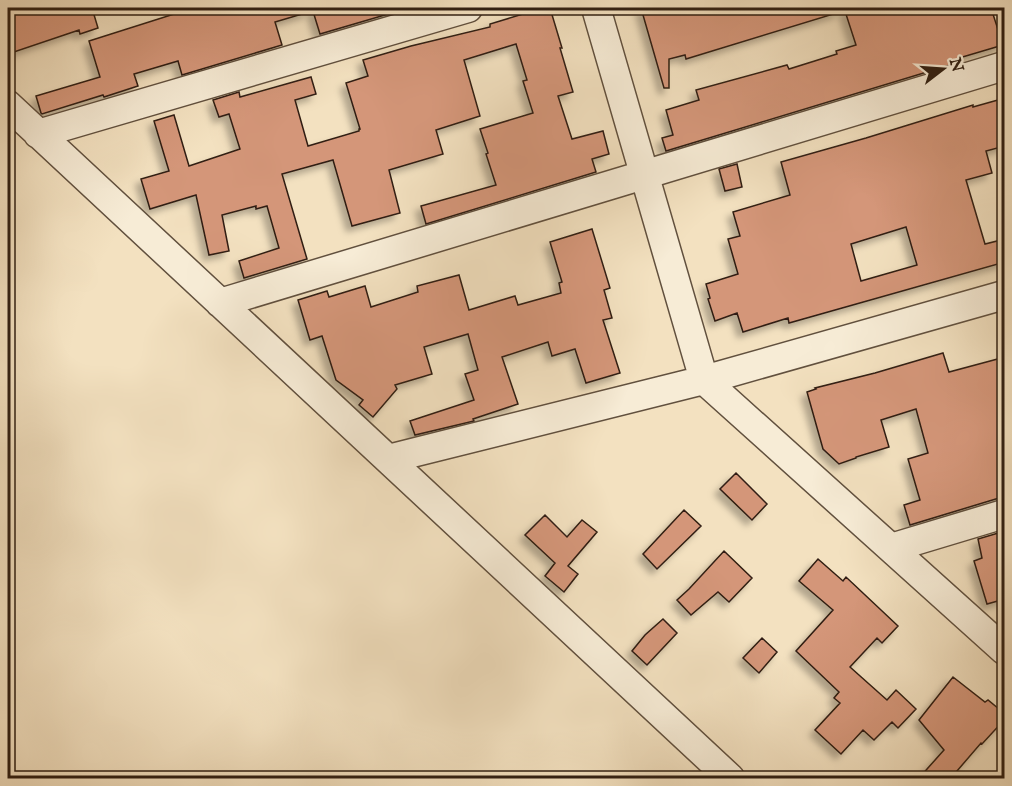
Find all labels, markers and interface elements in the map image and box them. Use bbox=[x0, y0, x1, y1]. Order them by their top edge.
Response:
north arrow bbox=[913, 39, 973, 99]
text: N bbox=[944, 55, 967, 75]

